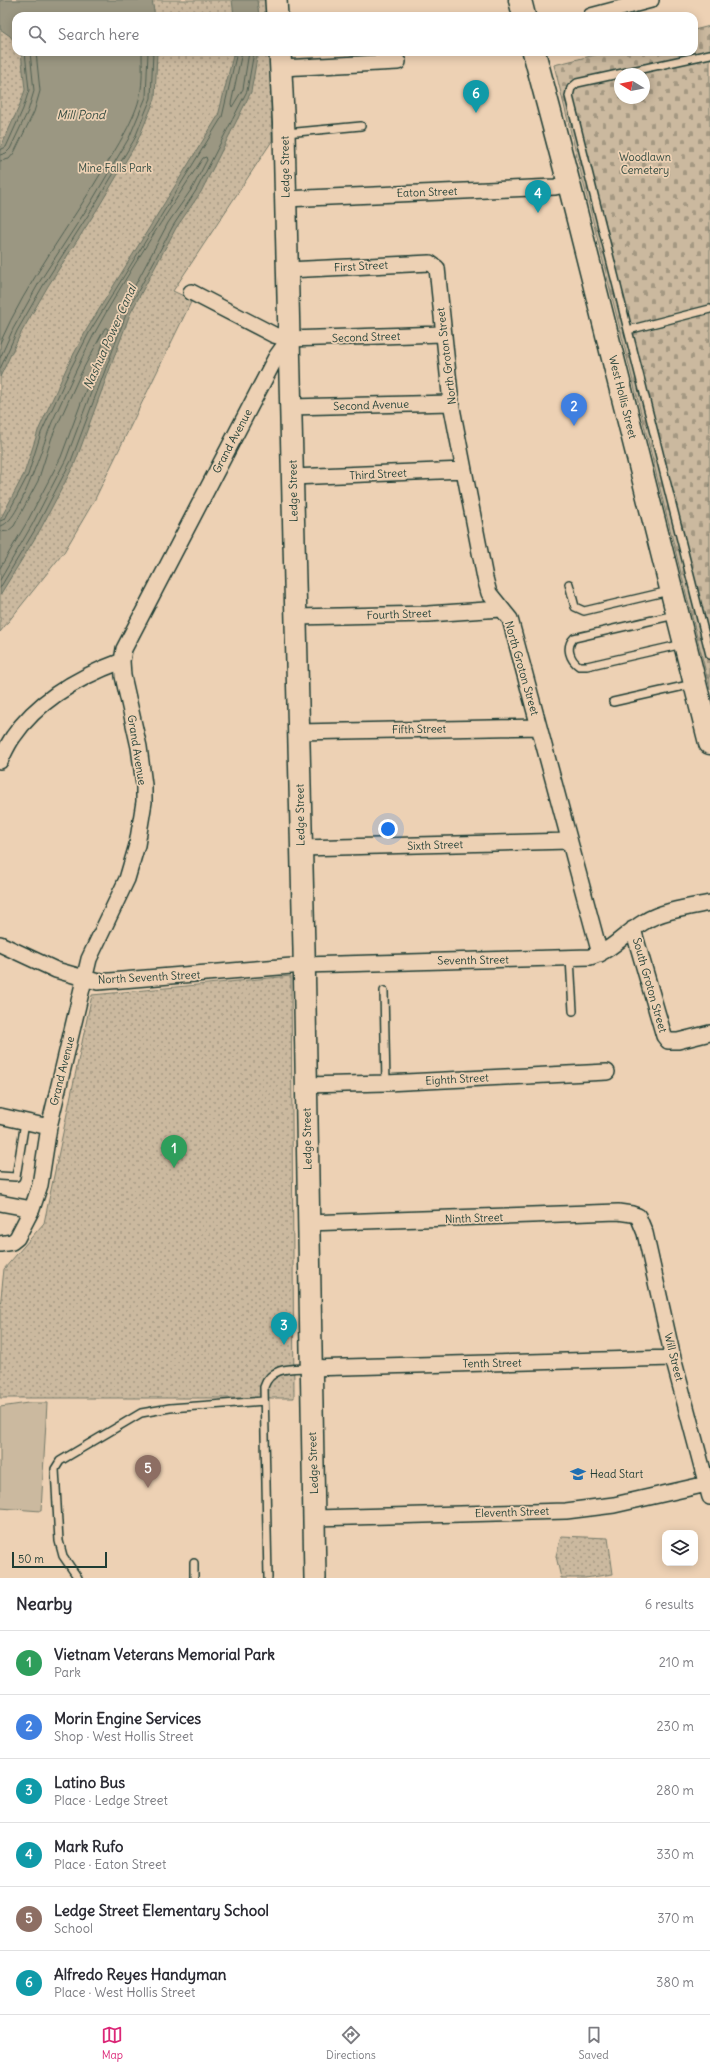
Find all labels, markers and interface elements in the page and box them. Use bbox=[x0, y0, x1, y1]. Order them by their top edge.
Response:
search box bbox=[12, 12, 698, 56]
icon: search bbox=[26, 23, 48, 45]
text: Search here bbox=[58, 25, 139, 44]
north arrow bbox=[614, 68, 650, 104]
pin: 6 bbox=[463, 80, 489, 113]
water label: Mill Pond bbox=[57, 107, 107, 122]
street label: Ledge Street bbox=[277, 136, 293, 198]
park label: Woodlawn Cemetery bbox=[619, 150, 671, 177]
park label: Mine Falls Park bbox=[78, 161, 152, 175]
pin: 4 bbox=[525, 180, 551, 213]
street label: Eaton Street bbox=[396, 184, 458, 200]
street label: First Street bbox=[334, 258, 389, 274]
water label: Nashua Power Canal bbox=[80, 280, 140, 391]
street label: North Groton Street bbox=[433, 306, 459, 405]
street label: Second Street bbox=[332, 329, 401, 345]
street label: West Hollis Street bbox=[606, 354, 640, 440]
pin: 2 bbox=[561, 393, 587, 426]
street label: Second Avenue bbox=[333, 397, 409, 413]
street label: Grand Avenue bbox=[209, 406, 255, 476]
street label: Ledge Street bbox=[285, 460, 301, 522]
street label: Third Street bbox=[349, 465, 407, 482]
street label: Fourth Street bbox=[366, 606, 432, 622]
street label: North Groton Street bbox=[502, 619, 542, 717]
street label: Grand Avenue bbox=[125, 714, 149, 786]
street label: Fifth Street bbox=[392, 722, 447, 736]
street label: Ledge Street bbox=[292, 784, 308, 846]
your location bbox=[378, 819, 398, 839]
street label: Sixth Street bbox=[407, 837, 464, 853]
street label: South Groton Street bbox=[630, 936, 670, 1034]
street label: Seventh Street bbox=[437, 952, 509, 968]
street label: North Seventh Street bbox=[97, 967, 201, 987]
street label: Grand Avenue bbox=[47, 1035, 77, 1107]
street label: Eighth Street bbox=[425, 1070, 489, 1088]
street label: Ledge Street bbox=[299, 1108, 315, 1170]
pin: 1 bbox=[161, 1135, 187, 1168]
street label: Ninth Street bbox=[445, 1210, 504, 1226]
pin: 3 bbox=[271, 1312, 297, 1345]
street label: Will Street bbox=[661, 1331, 687, 1383]
street label: Tenth Street bbox=[462, 1355, 522, 1371]
street label: Ledge Street bbox=[305, 1431, 321, 1494]
pin: 5 bbox=[135, 1455, 161, 1488]
school or university icon: Head Start bbox=[569, 1465, 587, 1483]
place label: Head Start bbox=[590, 1467, 643, 1481]
street label: Eleventh Street bbox=[475, 1504, 550, 1520]
map controls bbox=[662, 1530, 698, 1566]
button: layers bbox=[662, 1530, 698, 1566]
scale bar bbox=[12, 1550, 107, 1569]
text: 50 m bbox=[18, 1552, 44, 1566]
text: Nearby bbox=[16, 1593, 72, 1615]
text: 6 results bbox=[645, 1596, 694, 1613]
text: Vietnam Veterans Memorial Park bbox=[54, 1645, 275, 1664]
text: 1 bbox=[26, 1654, 32, 1671]
text: 210 m bbox=[659, 1654, 694, 1671]
text: Park bbox=[54, 1664, 81, 1681]
text: Morin Engine Services bbox=[54, 1709, 201, 1728]
text: 2 bbox=[25, 1718, 33, 1735]
text: 230 m bbox=[656, 1718, 694, 1735]
text: Shop · West Hollis Street bbox=[54, 1728, 193, 1745]
text: Latino Bus bbox=[54, 1773, 125, 1792]
text: 3 bbox=[25, 1782, 33, 1799]
text: 280 m bbox=[656, 1782, 694, 1799]
text: Place · Ledge Street bbox=[54, 1792, 168, 1809]
text: Mark Rufo bbox=[54, 1837, 123, 1856]
text: 4 bbox=[25, 1846, 33, 1863]
text: 330 m bbox=[656, 1846, 694, 1863]
text: Place · Eaton Street bbox=[54, 1856, 166, 1873]
text: Ledge Street Elementary School bbox=[54, 1901, 269, 1920]
text: 5 bbox=[25, 1910, 33, 1927]
text: 370 m bbox=[657, 1910, 694, 1927]
text: School bbox=[54, 1920, 93, 1937]
text: Alfredo Reyes Handyman bbox=[54, 1965, 227, 1984]
text: 6 bbox=[25, 1974, 33, 1991]
text: 380 m bbox=[656, 1974, 694, 1991]
text: Place · West Hollis Street bbox=[54, 1984, 195, 2001]
tab: Map bbox=[101, 2024, 123, 2062]
tab: Directions bbox=[326, 2024, 376, 2062]
tab: Saved bbox=[578, 2024, 609, 2062]

